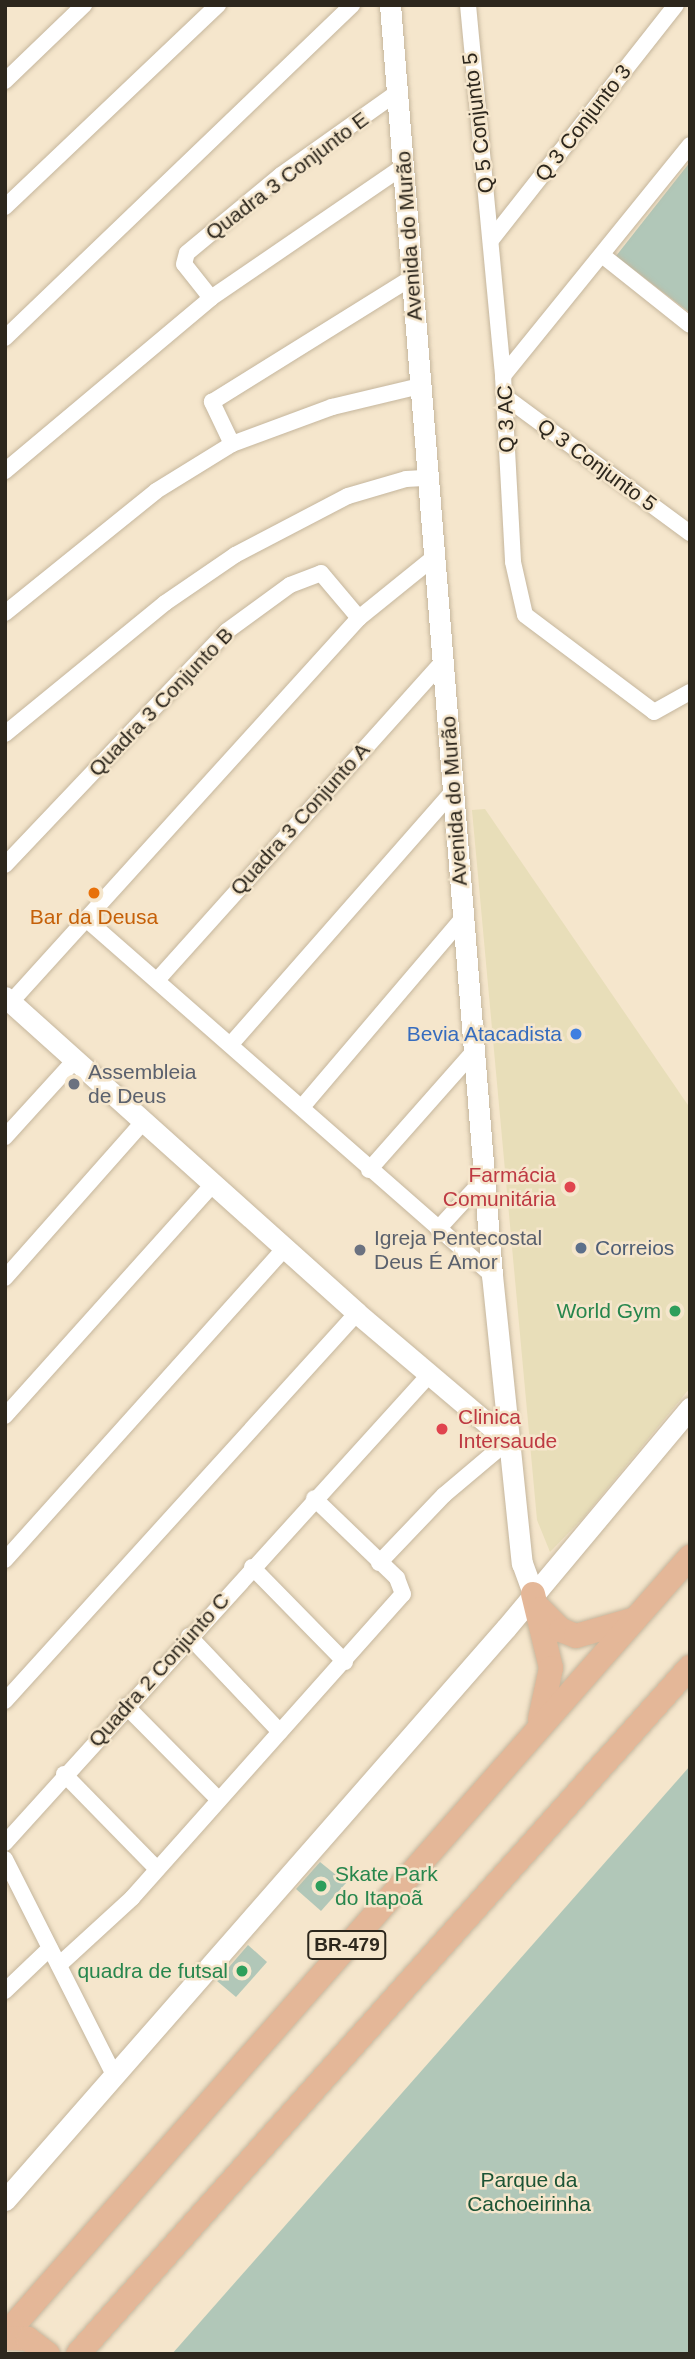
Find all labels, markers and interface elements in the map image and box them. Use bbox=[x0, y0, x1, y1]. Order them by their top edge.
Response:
street label: Q 5 Conjunto 5 bbox=[457, 51, 499, 195]
street label: Q 3 Conjunto 3 bbox=[530, 60, 636, 186]
street label: Quadra 3 Conjunto E bbox=[201, 107, 373, 245]
street label: Avenida do Murão bbox=[390, 150, 428, 322]
street label: Q 3 AC bbox=[492, 384, 520, 454]
street label: Q 3 Conjunto 5 bbox=[532, 413, 662, 517]
street label: Quadra 3 Conjunto B bbox=[83, 622, 239, 782]
street label: Avenida do Murão bbox=[435, 715, 473, 887]
street label: Quadra 3 Conjunto A bbox=[225, 737, 375, 901]
marker: Bar da Deusa bbox=[86, 885, 102, 901]
place label: Bar da Deusa bbox=[30, 904, 158, 930]
place label: Bevia Atacadista bbox=[406, 1021, 562, 1047]
marker: Bevia Atacadista bbox=[568, 1026, 584, 1042]
place label: Assembleia de Deus bbox=[88, 1059, 197, 1109]
marker: Assembleia de Deus bbox=[66, 1076, 82, 1092]
place label: Farmácia Comunitária bbox=[443, 1162, 556, 1212]
marker: Farmácia Comunitária bbox=[562, 1179, 578, 1195]
place label: Igreja Pentecostal Deus É Amor bbox=[374, 1225, 542, 1275]
place label: Correios bbox=[595, 1235, 674, 1261]
marker: Correios bbox=[573, 1240, 589, 1256]
marker: Igreja Pentecostal Deus É Amor bbox=[352, 1242, 368, 1258]
place label: World Gym bbox=[556, 1298, 661, 1324]
marker: World Gym bbox=[667, 1303, 683, 1319]
place label: Clinica Intersaude bbox=[458, 1404, 557, 1454]
marker: Clinica Intersaude bbox=[432, 1419, 452, 1439]
street label: Quadra 2 Conjunto C bbox=[83, 1588, 235, 1752]
place label: Skate Park do Itapoã bbox=[335, 1861, 438, 1911]
marker: Skate Park do Itapoã bbox=[313, 1878, 329, 1894]
road number: BR-479 bbox=[307, 1929, 387, 1960]
place label: quadra de futsal bbox=[77, 1958, 228, 1984]
marker: quadra de futsal bbox=[234, 1963, 250, 1979]
park label: Parque da Cachoeirinha bbox=[467, 2167, 591, 2217]

